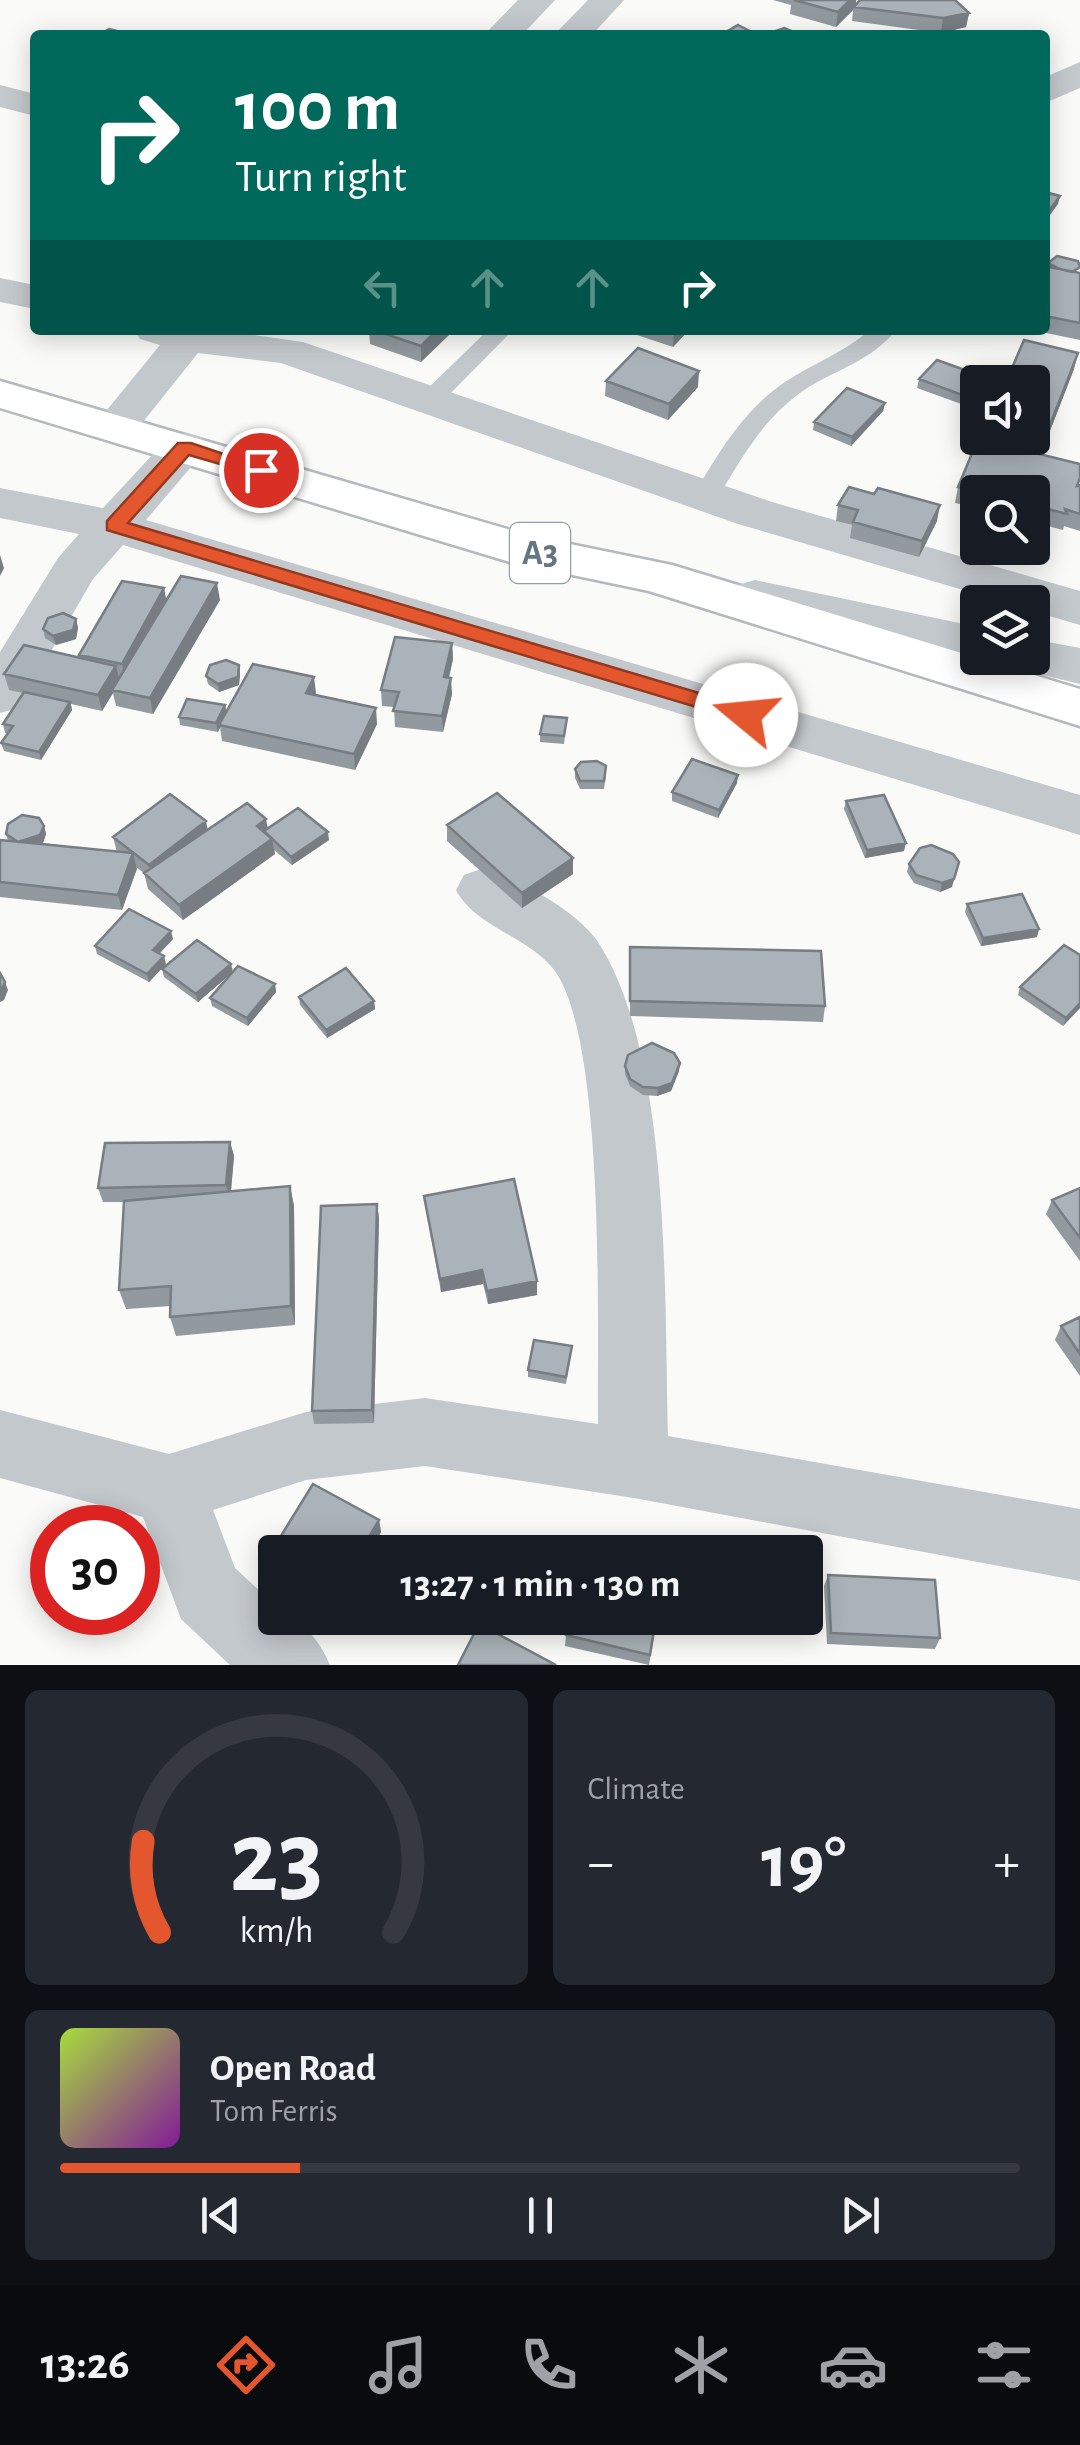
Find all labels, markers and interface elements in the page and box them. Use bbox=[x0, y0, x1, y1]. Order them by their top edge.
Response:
icon: right bbox=[70, 70, 200, 200]
text: 100 m bbox=[235, 73, 400, 143]
text: Turn right bbox=[235, 155, 407, 200]
icon: left bbox=[355, 260, 410, 315]
icon: ahead bbox=[460, 260, 515, 315]
icon: ahead bbox=[565, 260, 620, 315]
icon: right bbox=[670, 260, 725, 315]
map controls bbox=[960, 365, 1050, 675]
button: sound bbox=[960, 365, 1050, 455]
pin bbox=[219, 428, 304, 513]
icon: arrive bbox=[234, 443, 289, 498]
button: search bbox=[960, 475, 1050, 565]
road number: A3 bbox=[510, 523, 570, 583]
button: layers bbox=[960, 585, 1050, 675]
position arrow bbox=[694, 663, 798, 767]
speed limit sign: 30 bbox=[30, 1505, 160, 1635]
text: 13:27 · 1 min · 130 m bbox=[401, 1566, 680, 1604]
text: Climate bbox=[588, 1773, 685, 1805]
text: 23 bbox=[229, 1807, 323, 1911]
text: 19° bbox=[761, 1826, 846, 1901]
text: − bbox=[588, 1836, 614, 1891]
text: + bbox=[994, 1836, 1020, 1891]
text: km/h bbox=[239, 1913, 313, 1949]
text: Open Road bbox=[210, 2050, 376, 2088]
text: Tom Ferris bbox=[210, 2095, 338, 2127]
icon: previous bbox=[193, 2188, 248, 2243]
icon: pause bbox=[513, 2188, 568, 2243]
icon: next bbox=[833, 2188, 888, 2243]
icon: directions bbox=[211, 2330, 281, 2400]
icon: music bbox=[363, 2330, 433, 2400]
icon: phone bbox=[514, 2330, 584, 2400]
icon: climate bbox=[666, 2330, 736, 2400]
icon: car bbox=[818, 2330, 888, 2400]
icon: filters bbox=[969, 2330, 1039, 2400]
text: 13:26 bbox=[41, 2342, 130, 2387]

